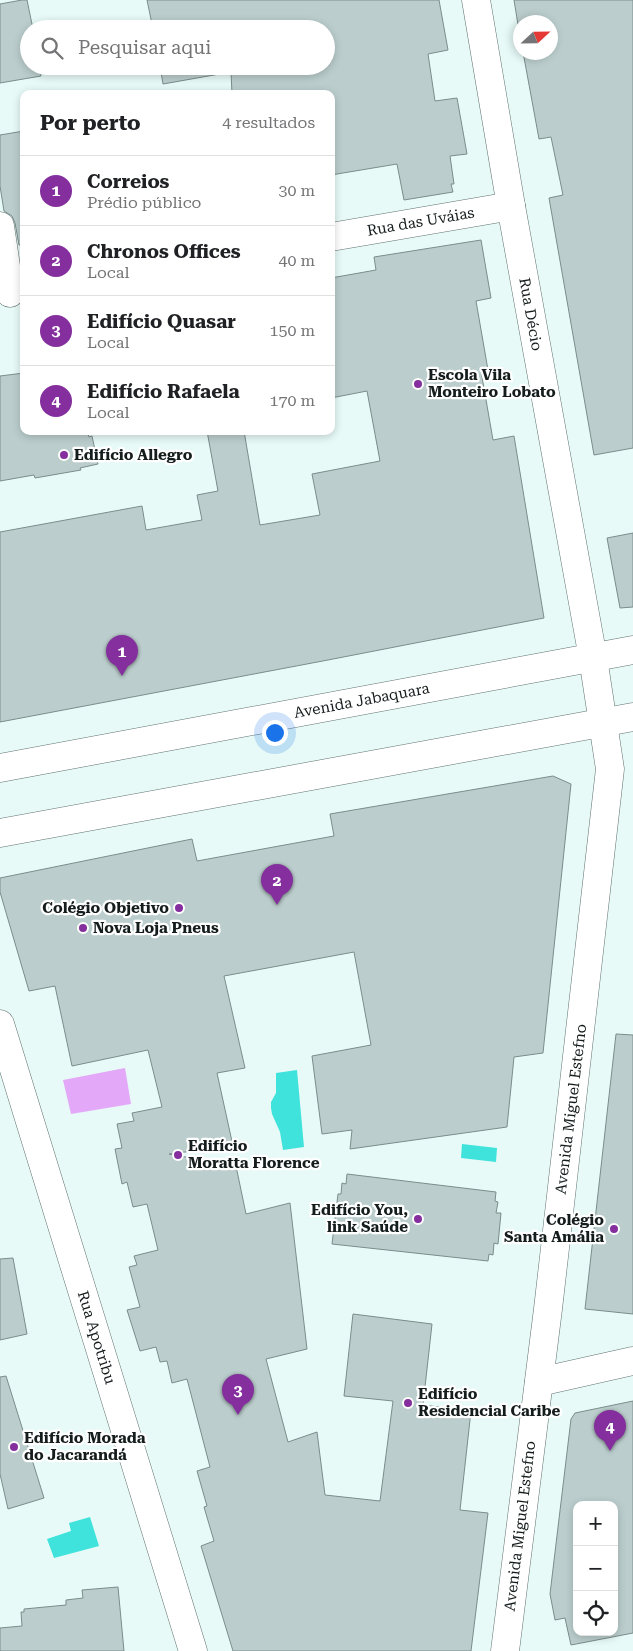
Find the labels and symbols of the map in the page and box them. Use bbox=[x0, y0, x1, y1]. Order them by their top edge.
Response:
north arrow bbox=[513, 15, 558, 60]
street label: Rua das Uváias bbox=[366, 203, 476, 240]
street label: Rua Décio bbox=[515, 276, 546, 352]
place label: Escola Vila Monteiro Lobato bbox=[428, 366, 556, 401]
marker: Escola Vila Monteiro Lobato bbox=[412, 378, 424, 390]
place label: Edifício Allegro bbox=[74, 446, 193, 464]
marker: Edifício Allegro bbox=[58, 449, 70, 461]
pin: 1 bbox=[106, 635, 138, 676]
street label: Avenida Jabaquara bbox=[292, 679, 431, 722]
your location bbox=[262, 720, 288, 746]
pin: 2 bbox=[261, 864, 293, 905]
place label: Colégio Objetivo bbox=[42, 899, 169, 917]
marker: Colégio Objetivo bbox=[173, 902, 185, 914]
place label: Nova Loja Pneus bbox=[93, 919, 219, 937]
marker: Nova Loja Pneus bbox=[77, 922, 89, 934]
street label: Avenida Miguel Estefno bbox=[552, 1023, 590, 1195]
place label: Edifício Moratta Florence bbox=[188, 1137, 320, 1172]
marker: Edifício Moratta Florence bbox=[172, 1149, 184, 1161]
place label: Edifício You, link Saúde bbox=[311, 1201, 408, 1236]
place label: Colégio Santa Amália bbox=[504, 1211, 604, 1246]
marker: Edifício You, link Saúde bbox=[412, 1213, 424, 1225]
marker: Colégio Santa Amália bbox=[608, 1223, 620, 1235]
street label: Rua Apotribu bbox=[74, 1289, 119, 1387]
pin: 3 bbox=[222, 1374, 254, 1415]
place label: Edifício Residencial Caribe bbox=[418, 1385, 561, 1420]
marker: Edifício Residencial Caribe bbox=[402, 1397, 414, 1409]
pin: 4 bbox=[594, 1410, 626, 1451]
place label: Edifício Morada do Jacarandá bbox=[24, 1429, 146, 1464]
street label: Avenida Miguel Estefno bbox=[501, 1440, 539, 1612]
marker: Edifício Morada do Jacarandá bbox=[8, 1441, 20, 1453]

